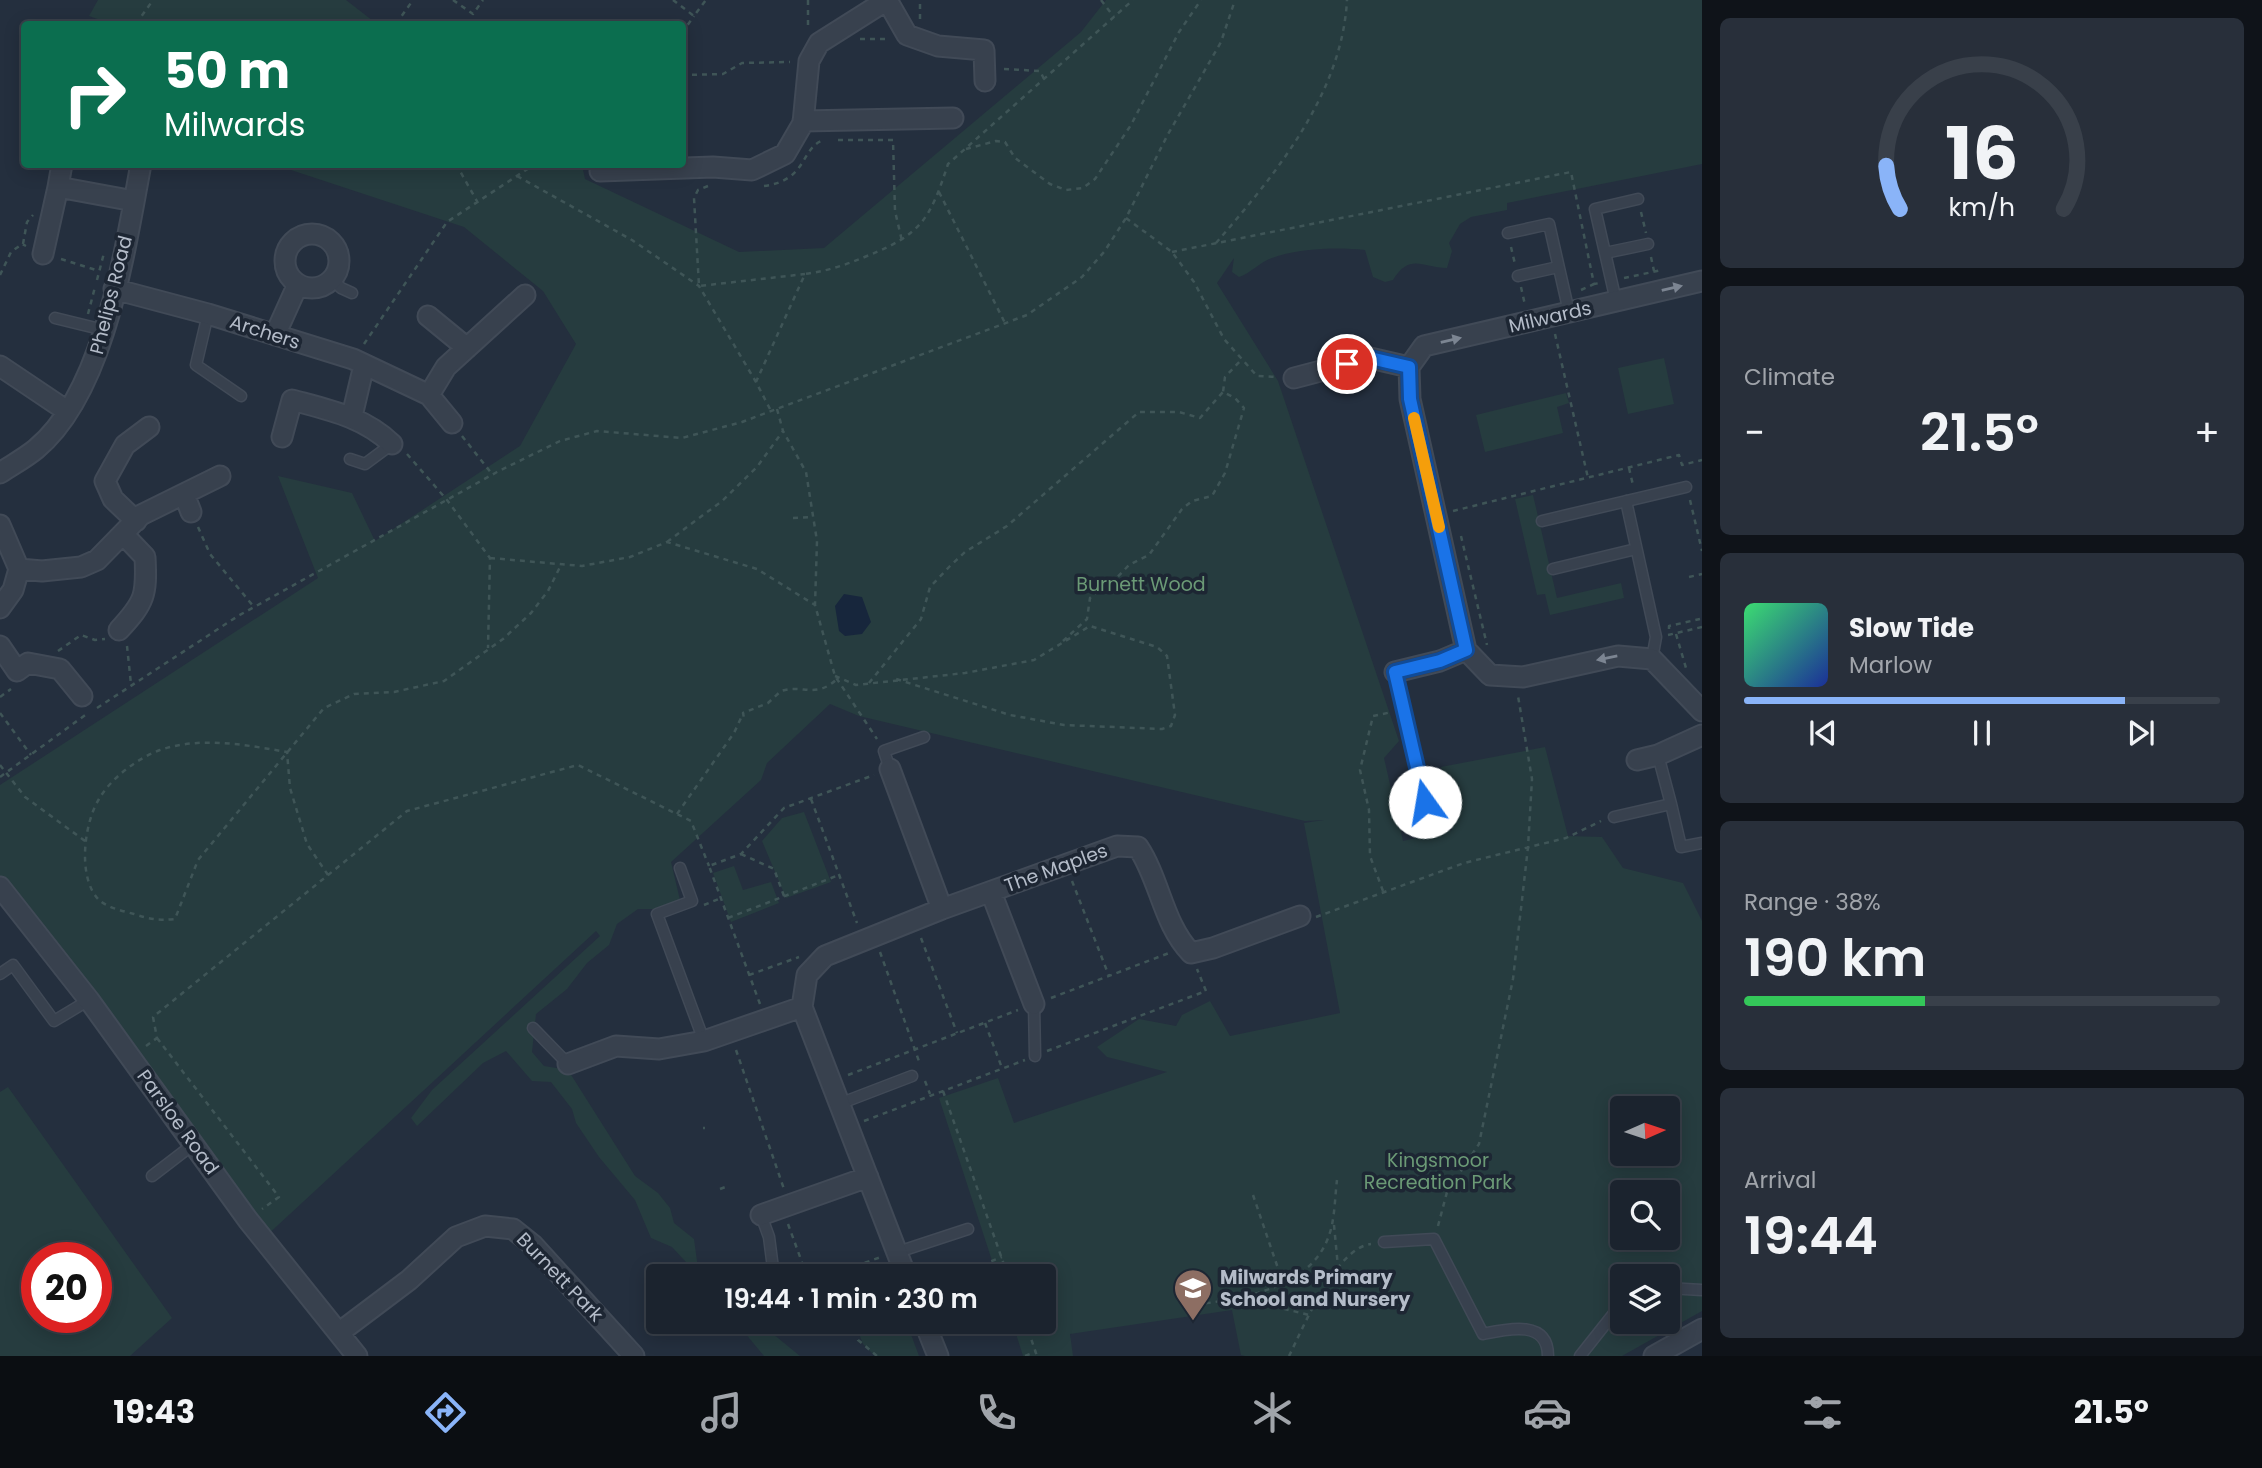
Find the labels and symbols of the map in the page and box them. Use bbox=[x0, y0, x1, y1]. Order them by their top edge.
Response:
street label: Phelips Road bbox=[83, 233, 139, 357]
one-way arrow bbox=[1661, 282, 1683, 293]
street label: Milwards bbox=[1506, 294, 1594, 340]
street label: Archers bbox=[226, 308, 304, 356]
pin bbox=[1317, 334, 1377, 394]
one-way arrow bbox=[1440, 334, 1462, 345]
park label: Burnett Wood bbox=[1076, 571, 1206, 598]
one-way arrow bbox=[1596, 653, 1618, 664]
position arrow bbox=[1388, 765, 1462, 839]
street label: The Maples bbox=[1001, 837, 1111, 899]
street label: Parsloe Road bbox=[131, 1064, 225, 1180]
north arrow bbox=[1610, 1096, 1680, 1166]
park label: Kingsmoor Recreation Park bbox=[1364, 1147, 1512, 1196]
street label: Burnett Park bbox=[511, 1226, 610, 1328]
speed limit sign: 20 bbox=[21, 1242, 112, 1333]
place label: Milwards Primary School and Nursery bbox=[1220, 1264, 1411, 1313]
school or university icon: Milwards Primary School and Nursery bbox=[1172, 1267, 1214, 1322]

